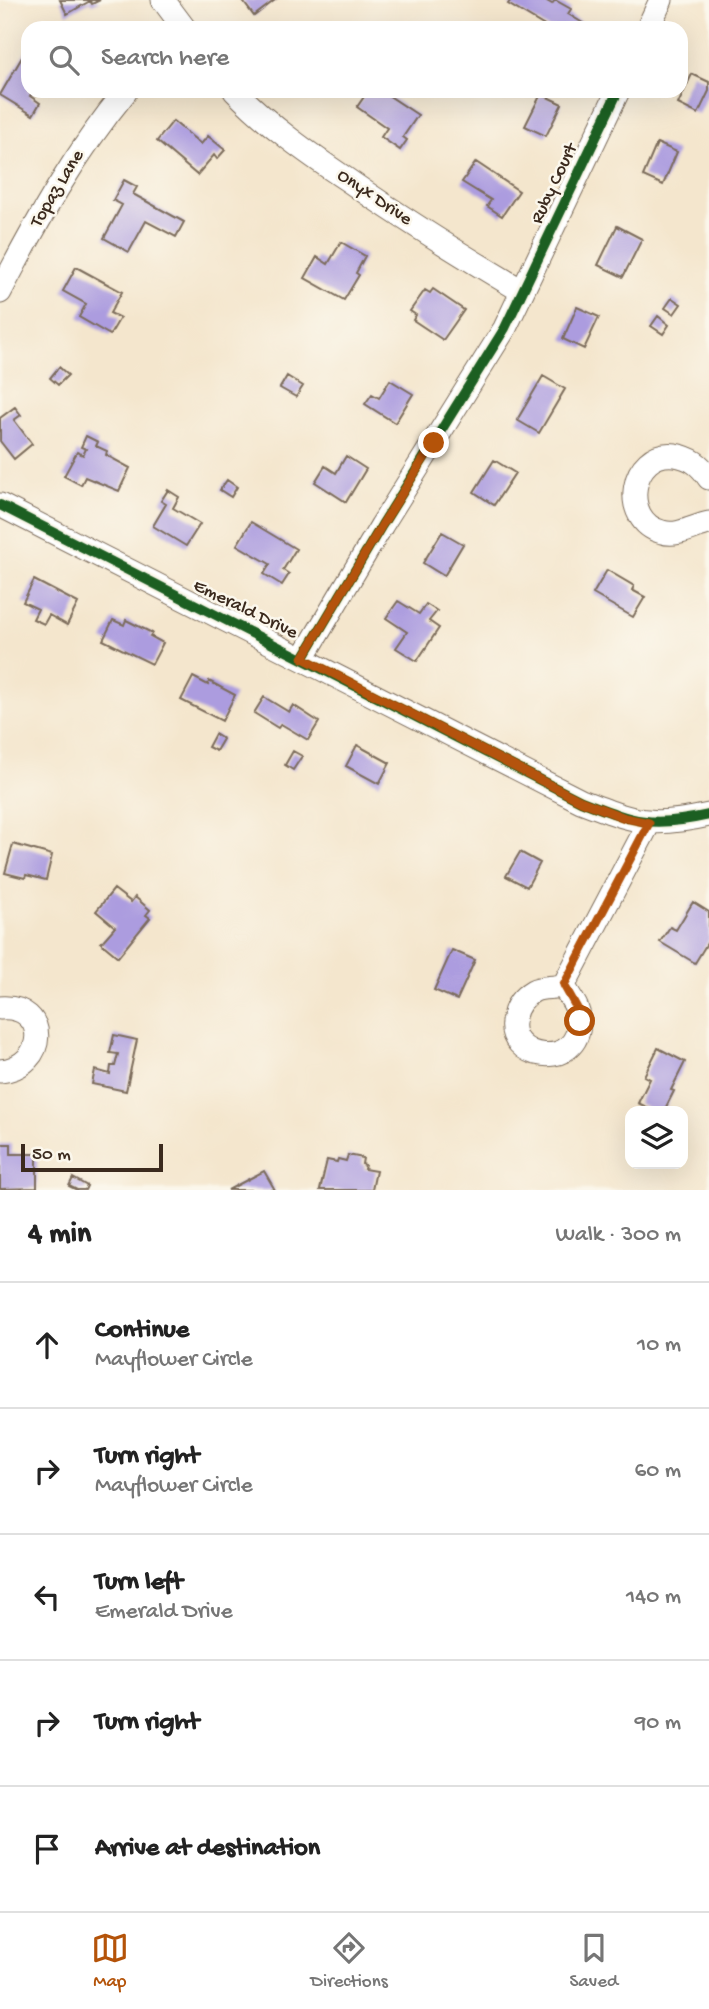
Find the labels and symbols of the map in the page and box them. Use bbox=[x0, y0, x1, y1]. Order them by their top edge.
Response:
street label: Ruby Court bbox=[526, 138, 585, 228]
street label: Topaz Lane bbox=[25, 146, 90, 233]
street label: Onyx Drive bbox=[332, 164, 416, 232]
route end bbox=[418, 427, 449, 458]
street label: Emerald Drive bbox=[189, 575, 301, 645]
route start bbox=[564, 1005, 595, 1036]
scale bar bbox=[21, 1141, 163, 1173]

